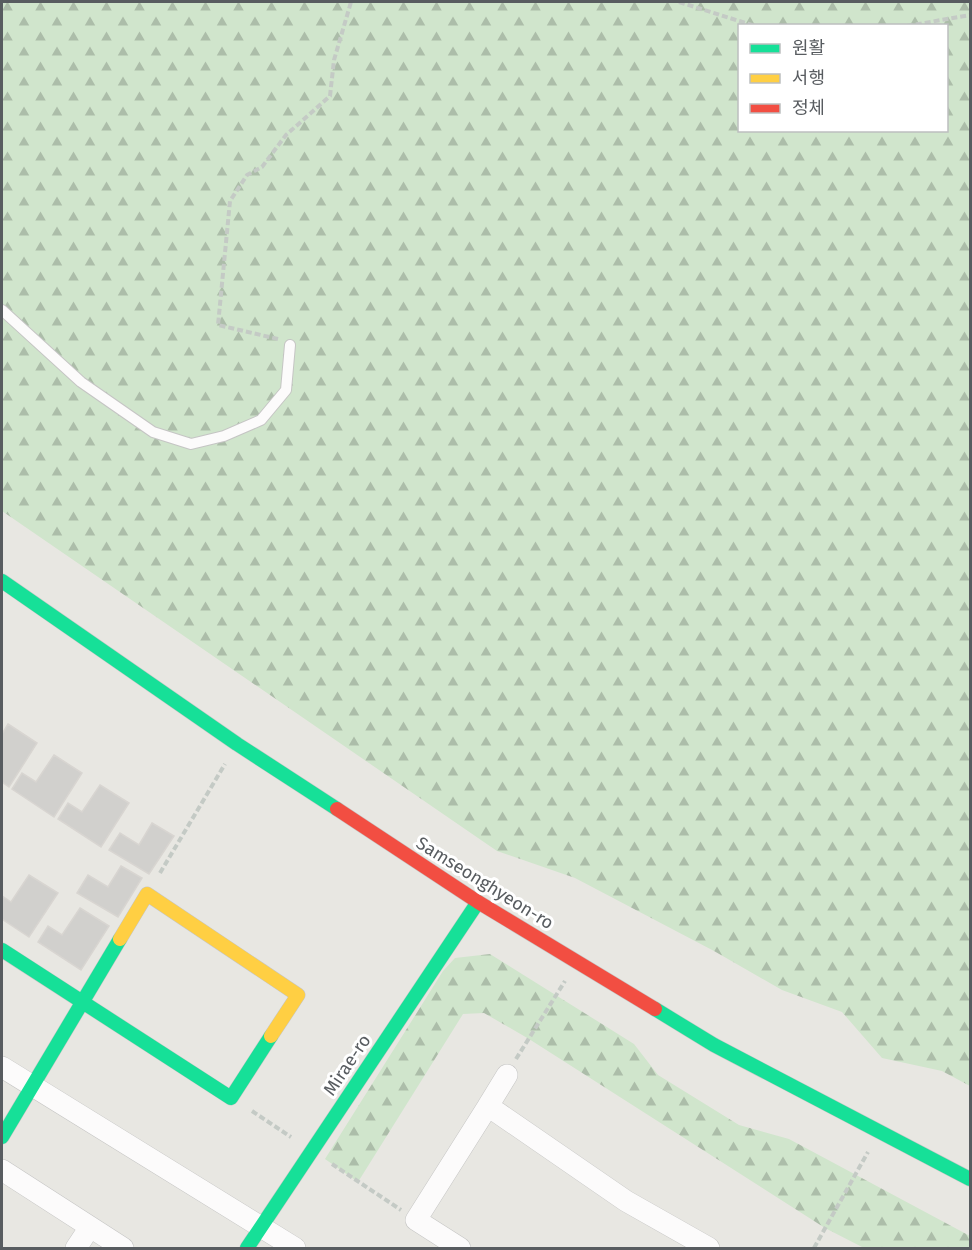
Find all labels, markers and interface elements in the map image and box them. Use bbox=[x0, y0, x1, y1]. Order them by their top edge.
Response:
legend bbox=[738, 24, 948, 132]
text: 원활 bbox=[792, 37, 825, 59]
text: 서행 bbox=[792, 67, 825, 89]
text: 정체 bbox=[792, 97, 825, 119]
street label: Samseonghyeon-ro bbox=[412, 832, 558, 934]
street label: Mirae-ro bbox=[319, 1030, 375, 1100]

